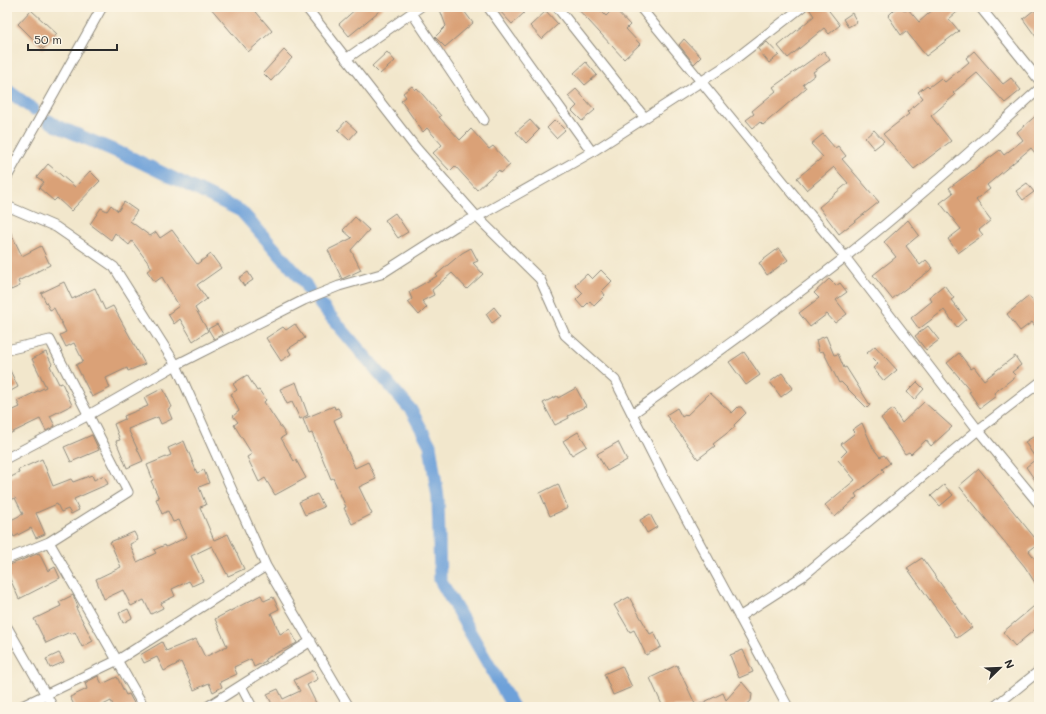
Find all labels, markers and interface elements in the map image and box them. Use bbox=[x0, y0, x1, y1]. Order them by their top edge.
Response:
scale bar bbox=[28, 26, 117, 52]
text: 50 m bbox=[34, 31, 62, 47]
north arrow bbox=[980, 648, 1020, 688]
text: N bbox=[1001, 657, 1018, 671]

